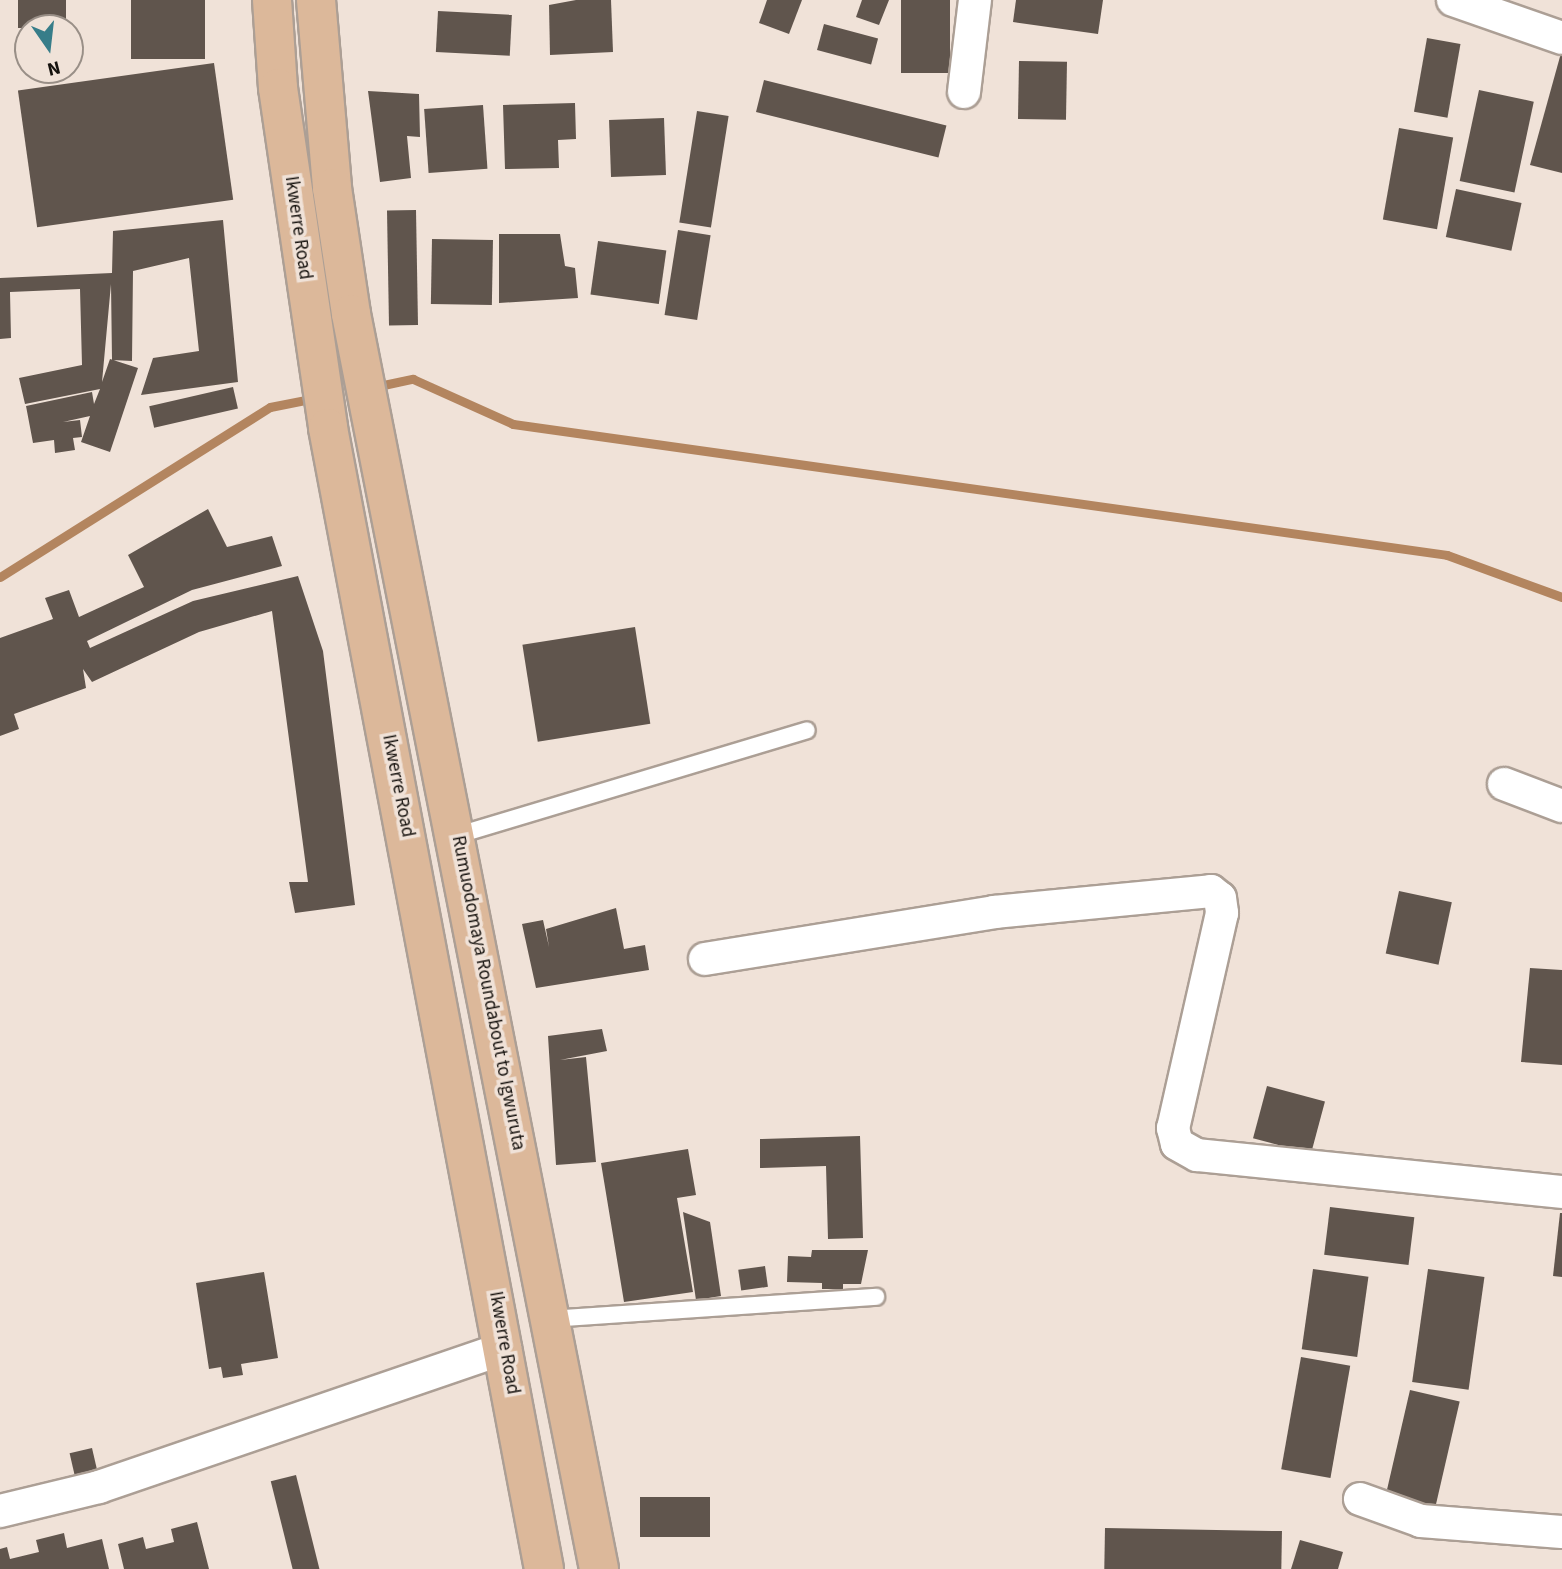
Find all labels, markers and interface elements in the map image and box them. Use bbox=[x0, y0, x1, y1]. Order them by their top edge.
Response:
north arrow bbox=[14, 14, 84, 84]
text: N bbox=[44, 53, 63, 83]
street label: Ikwerre Road bbox=[279, 175, 317, 281]
street label: Ikwerre Road bbox=[377, 733, 419, 839]
street label: Rumuodomaya Roundabout to Igwuruta bbox=[446, 834, 530, 1152]
street label: Ikwerre Road bbox=[484, 1290, 524, 1396]

